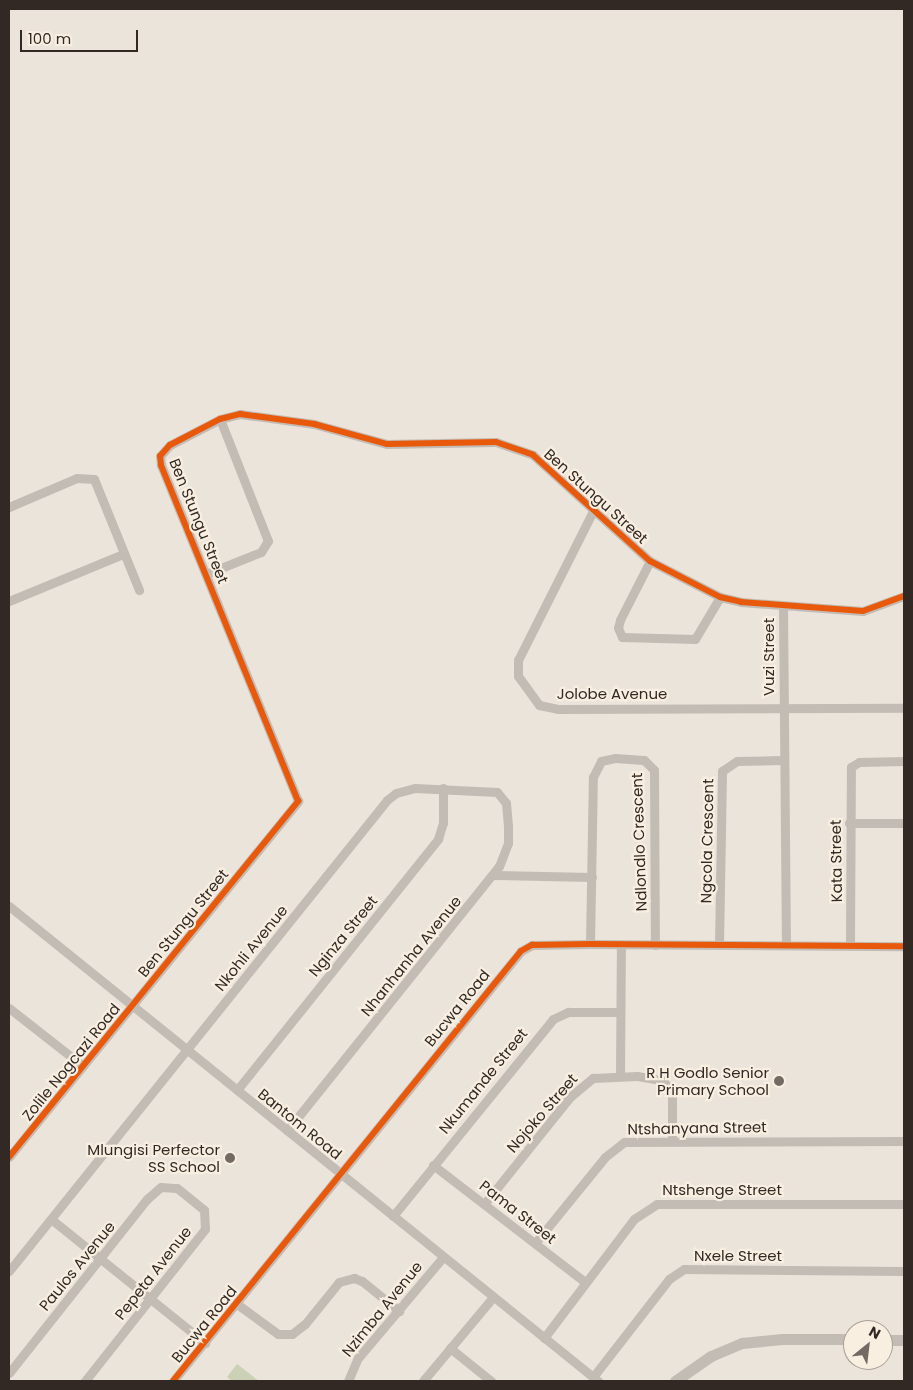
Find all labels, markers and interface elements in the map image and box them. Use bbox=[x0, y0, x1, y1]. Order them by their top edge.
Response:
scale bar bbox=[22, 20, 140, 52]
text: 100 m bbox=[28, 28, 71, 49]
street label: Ben Stungu Street bbox=[540, 445, 652, 547]
street label: Ben Stungu Street bbox=[166, 456, 232, 586]
street label: Vuzi Street bbox=[760, 618, 778, 696]
street label: Jolobe Avenue bbox=[557, 685, 667, 703]
street label: Ndlondlo Crescent bbox=[628, 772, 650, 912]
street label: Ngcola Crescent bbox=[697, 778, 717, 904]
street label: Kata Street bbox=[826, 820, 846, 902]
street label: Ben Stungu Street bbox=[134, 866, 232, 980]
street label: Nginza Street bbox=[305, 892, 381, 980]
street label: Nhanhanha Avenue bbox=[357, 892, 465, 1020]
street label: Nkohli Avenue bbox=[211, 901, 291, 995]
street label: Bucwa Road bbox=[421, 966, 493, 1050]
street label: Zolile Nogcazi Road bbox=[18, 1000, 124, 1124]
street label: Nkumande Street bbox=[435, 1025, 531, 1137]
place label: R H Godlo Senior Primary School bbox=[646, 1063, 769, 1098]
street label: Nojoko Street bbox=[503, 1070, 581, 1156]
marker: R H Godlo Senior Primary School bbox=[773, 1075, 785, 1087]
street label: Bantom Road bbox=[255, 1085, 345, 1163]
street label: Ntshanyana Street bbox=[627, 1118, 767, 1138]
place label: Mlungisi Perfector SS School bbox=[87, 1140, 220, 1175]
marker: Mlungisi Perfector SS School bbox=[224, 1152, 236, 1164]
street label: Pama Street bbox=[476, 1176, 560, 1248]
street label: Ntshenge Street bbox=[662, 1181, 782, 1199]
street label: Paulos Avenue bbox=[35, 1218, 119, 1314]
street label: Pepeta Avenue bbox=[111, 1223, 195, 1323]
street label: Nxele Street bbox=[694, 1247, 782, 1265]
street label: Nzimba Avenue bbox=[338, 1258, 426, 1360]
street label: Bucwa Road bbox=[168, 1282, 240, 1366]
north arrow bbox=[843, 1320, 893, 1370]
text: N bbox=[865, 1321, 884, 1344]

